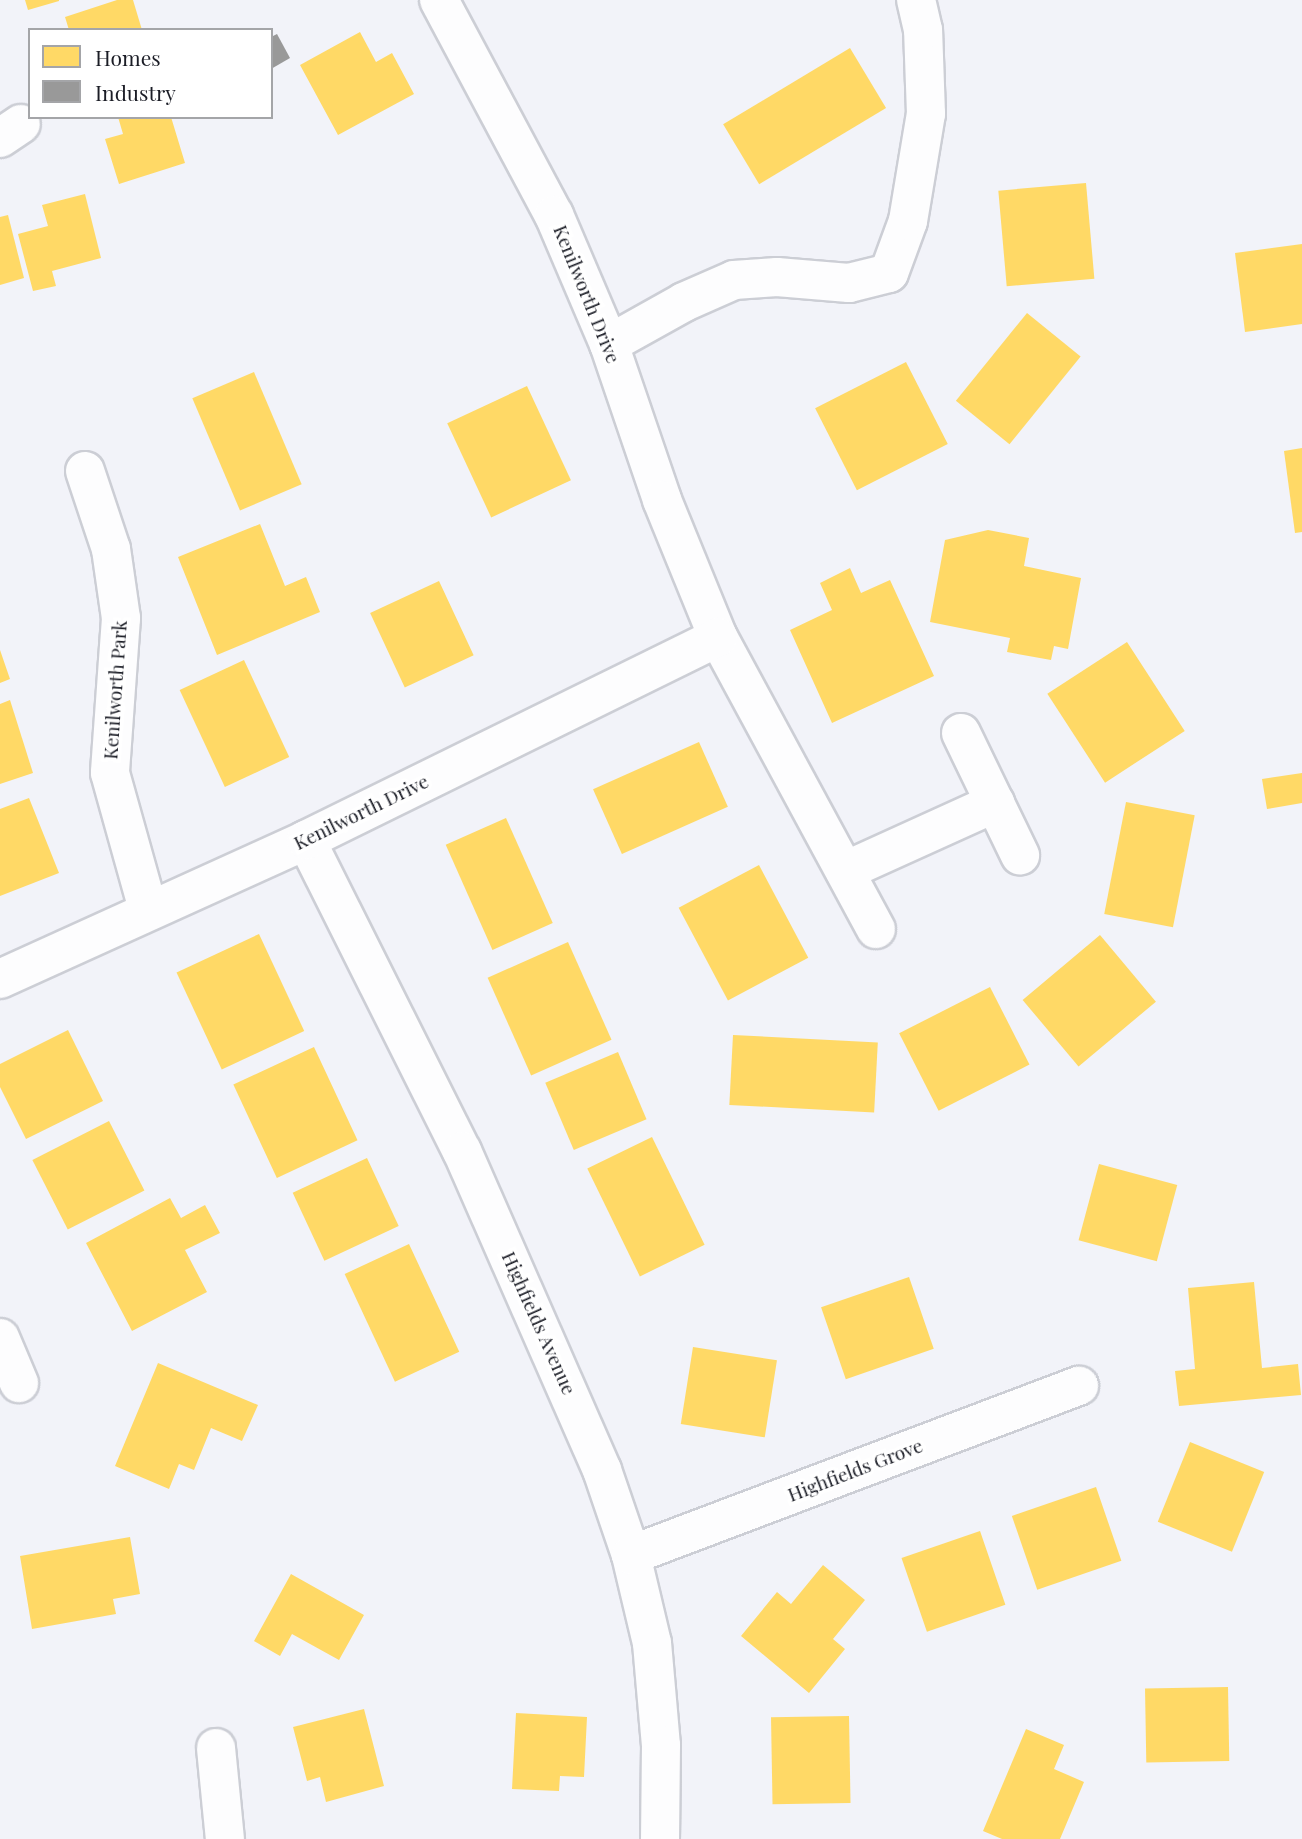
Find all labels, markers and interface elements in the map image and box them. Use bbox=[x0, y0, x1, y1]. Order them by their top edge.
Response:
legend bbox=[28, 28, 273, 119]
text: Homes bbox=[95, 43, 161, 71]
text: Industry bbox=[95, 78, 176, 106]
street label: Kenilworth Drive bbox=[549, 222, 625, 366]
street label: Kenilworth Park bbox=[99, 620, 131, 760]
street label: Kenilworth Drive bbox=[290, 770, 432, 854]
street label: Highfields Avenue bbox=[497, 1248, 581, 1398]
street label: Highfields Grove bbox=[784, 1434, 926, 1506]

